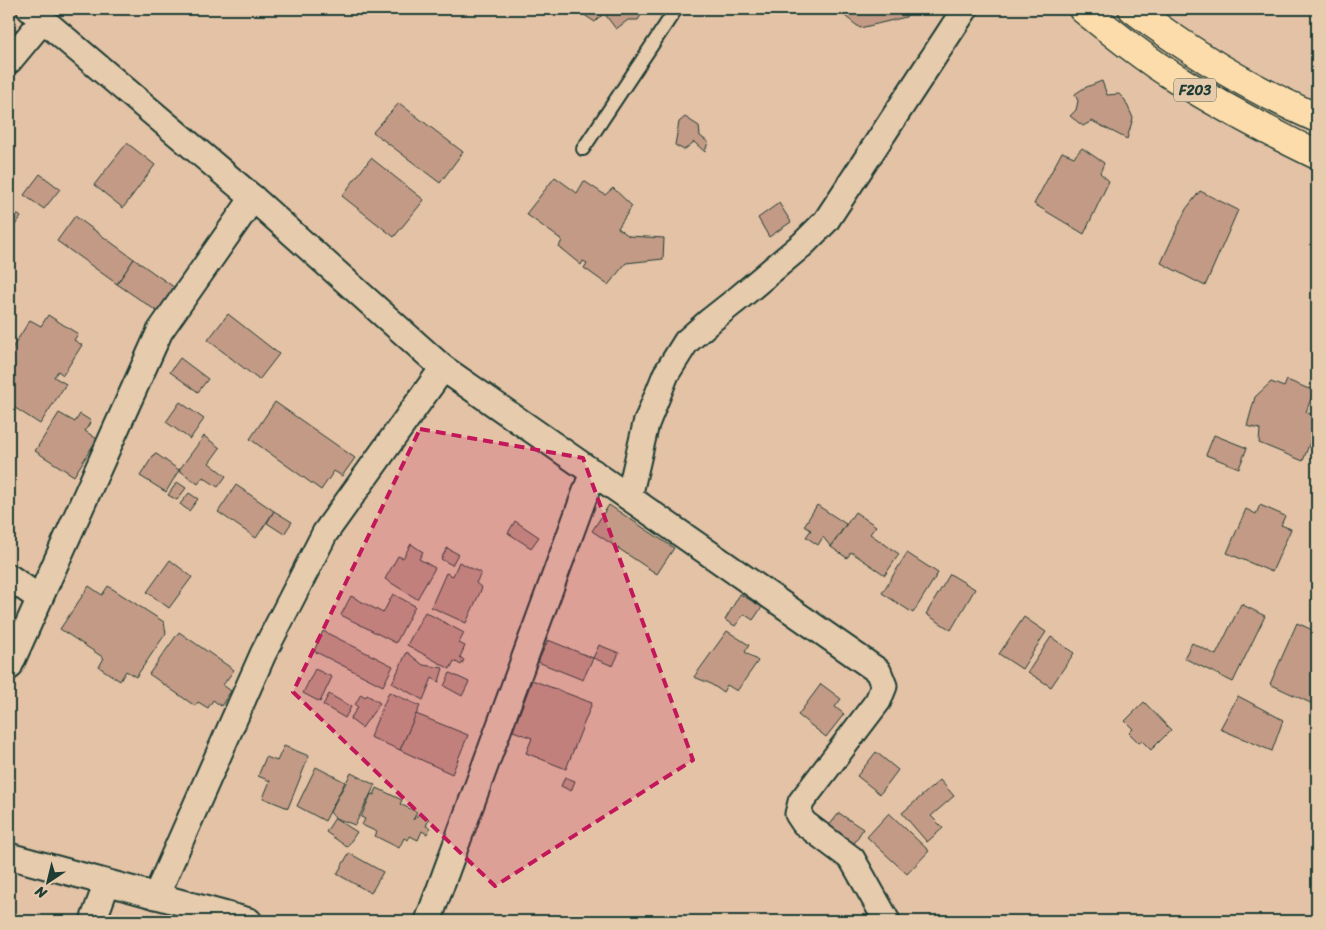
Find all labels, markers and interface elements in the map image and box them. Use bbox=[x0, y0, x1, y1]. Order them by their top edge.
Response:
road number: F203 bbox=[1174, 78, 1216, 102]
north arrow bbox=[22, 858, 72, 908]
text: N bbox=[29, 879, 53, 906]

